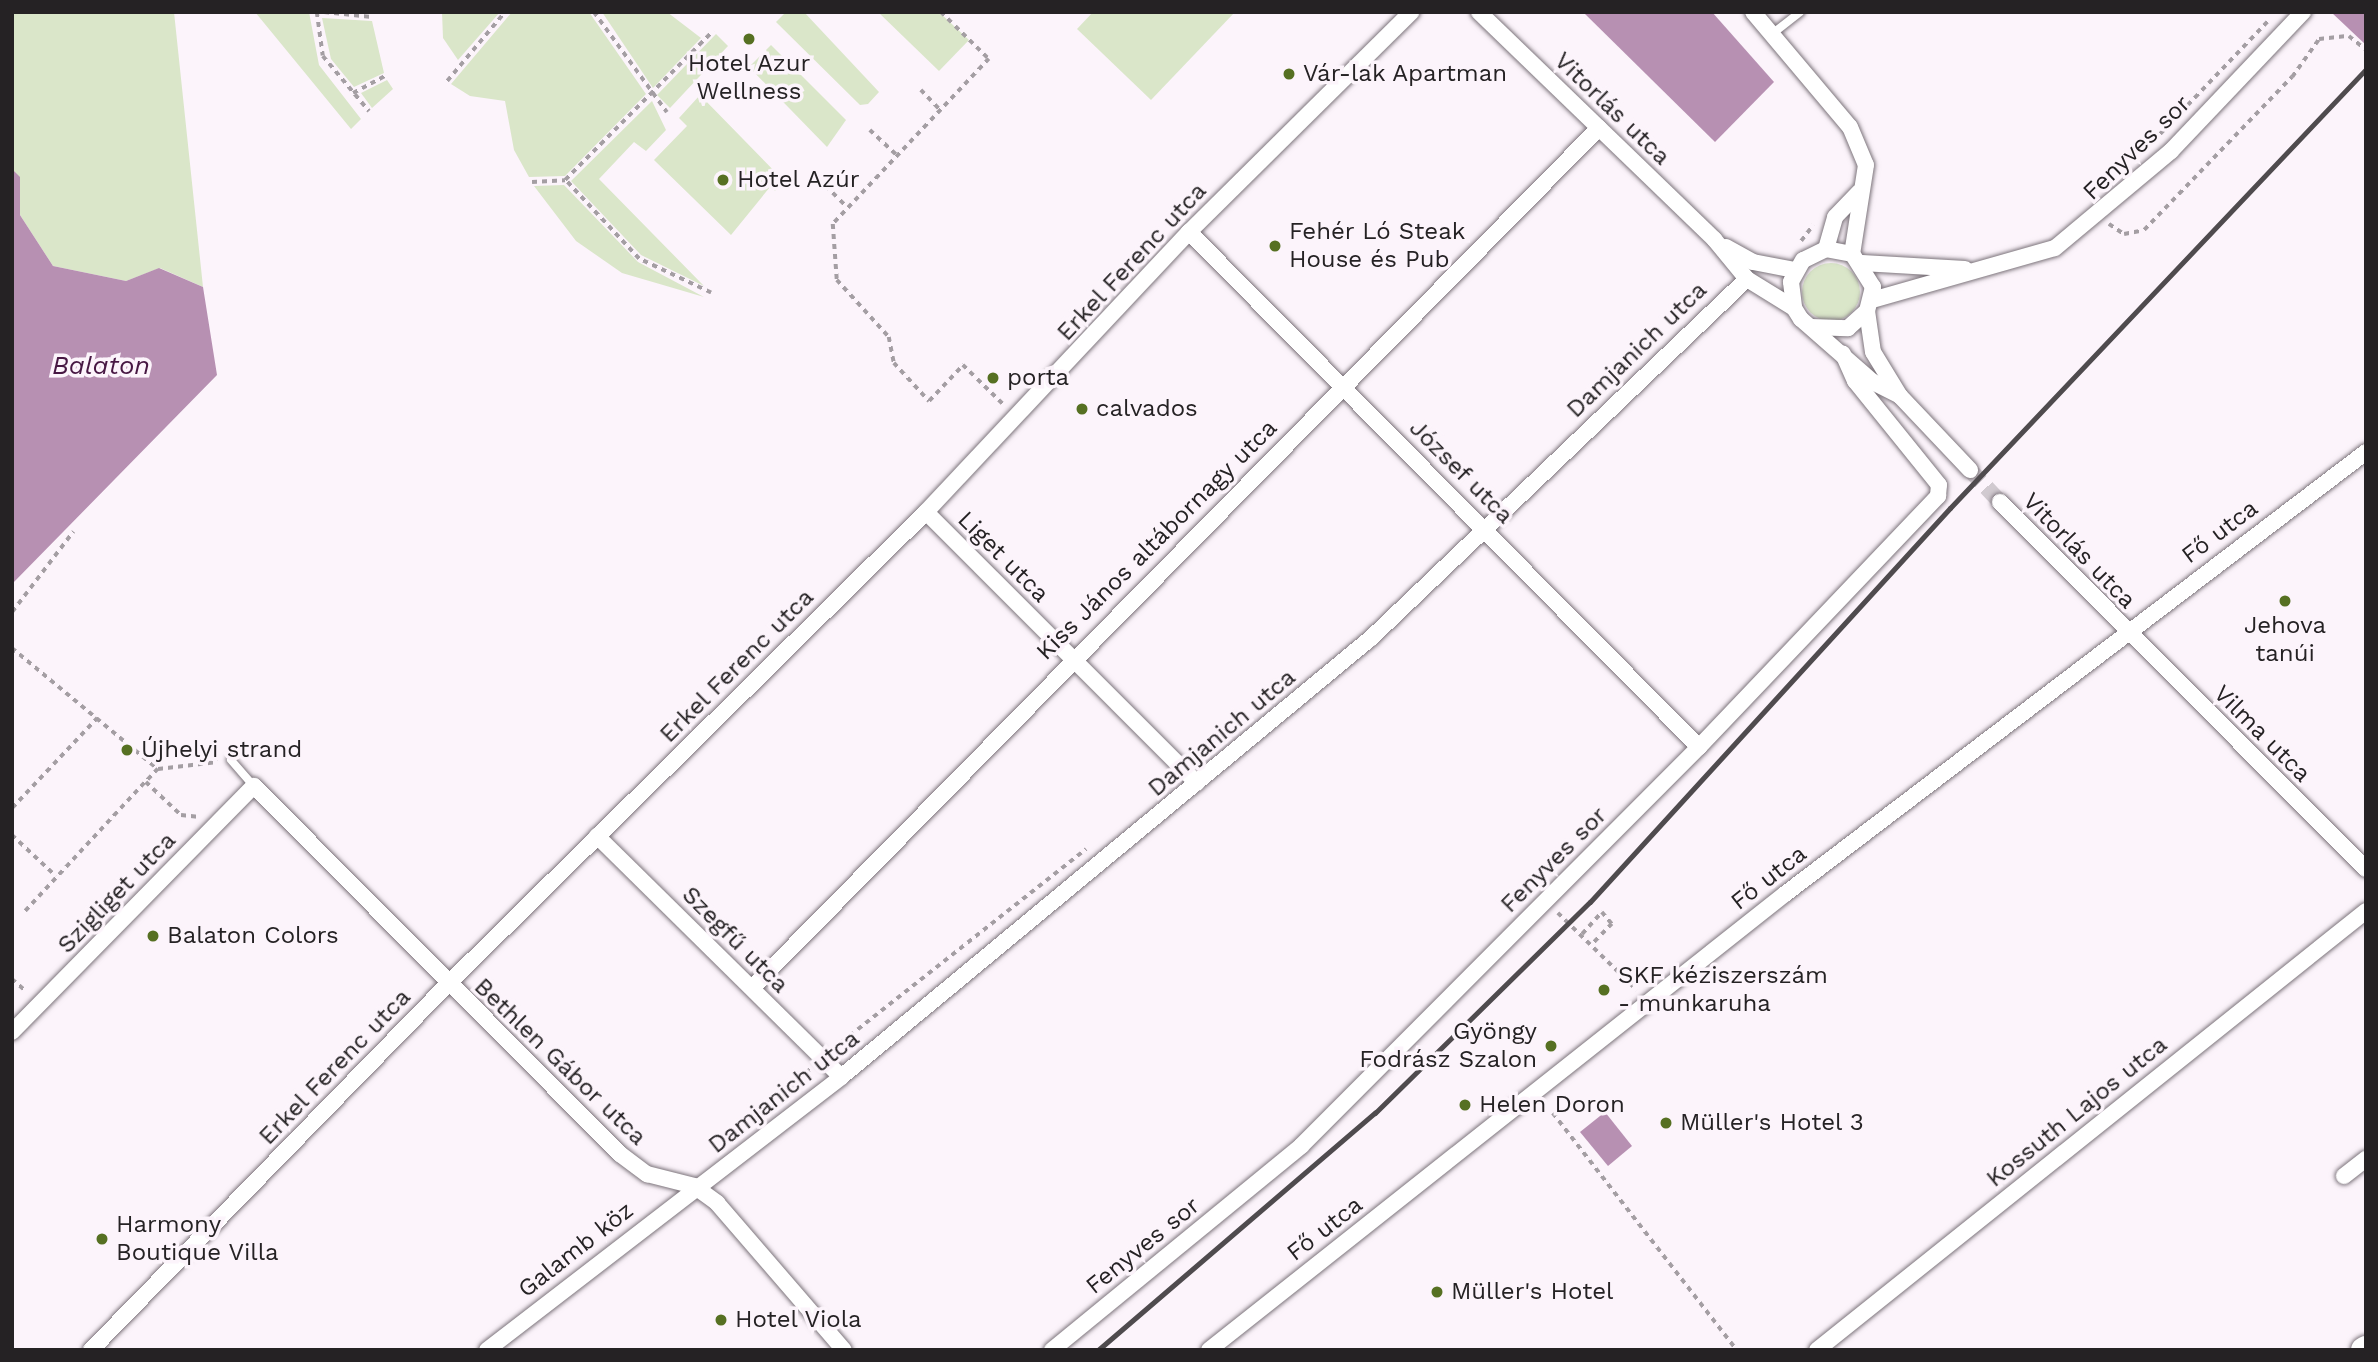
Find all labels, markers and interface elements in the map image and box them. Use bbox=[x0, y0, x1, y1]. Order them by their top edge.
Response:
marker: Hotel Azur Wellness bbox=[741, 31, 757, 47]
street label: Vitorlás utca bbox=[1548, 47, 1676, 171]
place label: Hotel Azur Wellness bbox=[687, 50, 811, 106]
place label: Vár-lak Apartman bbox=[1303, 60, 1509, 88]
marker: Vár-lak Apartman bbox=[1281, 66, 1297, 82]
street label: Fenyves sor bbox=[2077, 90, 2197, 206]
place label: Hotel Azúr bbox=[737, 166, 861, 194]
marker: Hotel Azúr bbox=[715, 172, 731, 188]
street label: Erkel Ferenc utca bbox=[1051, 177, 1213, 347]
place label: Fehér Ló Steak House és Pub bbox=[1289, 218, 1466, 274]
marker: Fehér Ló Steak House és Pub bbox=[1267, 238, 1283, 254]
street label: Damjanich utca bbox=[1561, 276, 1713, 424]
water label: Balaton bbox=[52, 350, 150, 382]
place label: porta bbox=[1007, 364, 1069, 392]
marker: porta bbox=[985, 370, 1001, 386]
place label: calvados bbox=[1096, 395, 1198, 423]
marker: calvados bbox=[1074, 401, 1090, 417]
street label: Kiss János altábornagy utca bbox=[1030, 413, 1284, 667]
street label: József utca bbox=[1403, 414, 1519, 530]
street label: Vitorlás utca bbox=[2017, 487, 2141, 615]
street label: Fő utca bbox=[2176, 494, 2264, 570]
street label: Liget utca bbox=[951, 505, 1055, 609]
street label: Erkel Ferenc utca bbox=[654, 583, 820, 749]
marker: Jehova tanúi bbox=[2277, 593, 2293, 609]
place label: Jehova tanúi bbox=[2244, 612, 2326, 668]
street label: Damjanich utca bbox=[1143, 663, 1301, 803]
street label: Vilma utca bbox=[2207, 679, 2317, 789]
place label: Újhelyi strand bbox=[141, 736, 302, 764]
marker: Újhelyi strand bbox=[119, 742, 135, 758]
street label: Fenyves sor bbox=[1495, 801, 1613, 919]
street label: Szigliget utca bbox=[52, 826, 182, 960]
street label: Fő utca bbox=[1726, 840, 1812, 916]
street label: Szegfű utca bbox=[676, 881, 794, 999]
place label: Balaton Colors bbox=[167, 922, 339, 950]
marker: Balaton Colors bbox=[145, 928, 161, 944]
place label: SKF kéziszerszám - munkaruha bbox=[1618, 962, 1829, 1018]
street label: Bethlen Gábor utca bbox=[468, 972, 652, 1152]
marker: SKF kéziszerszám - munkaruha bbox=[1596, 982, 1612, 998]
street label: Erkel Ferenc utca bbox=[253, 983, 417, 1151]
place label: Gyöngy Fodrász Szalon bbox=[1359, 1018, 1537, 1074]
street label: Damjanich utca bbox=[703, 1024, 865, 1160]
street label: Kossuth Lajos utca bbox=[1981, 1030, 2173, 1194]
marker: Gyöngy Fodrász Szalon bbox=[1543, 1038, 1559, 1054]
place label: Helen Doron bbox=[1479, 1091, 1625, 1119]
marker: Helen Doron bbox=[1457, 1097, 1473, 1113]
place label: Müller's Hotel 3 bbox=[1680, 1109, 1865, 1137]
marker: Müller's Hotel 3 bbox=[1658, 1115, 1674, 1131]
street label: Fenyves sor bbox=[1080, 1191, 1206, 1301]
street label: Fő utca bbox=[1282, 1191, 1368, 1267]
street label: Galamb köz bbox=[513, 1196, 639, 1304]
place label: Harmony Boutique Villa bbox=[116, 1211, 279, 1267]
marker: Harmony Boutique Villa bbox=[94, 1231, 110, 1247]
place label: Müller's Hotel bbox=[1451, 1278, 1613, 1306]
marker: Müller's Hotel bbox=[1429, 1284, 1445, 1300]
place label: Hotel Viola bbox=[735, 1306, 863, 1334]
marker: Hotel Viola bbox=[713, 1312, 729, 1328]

